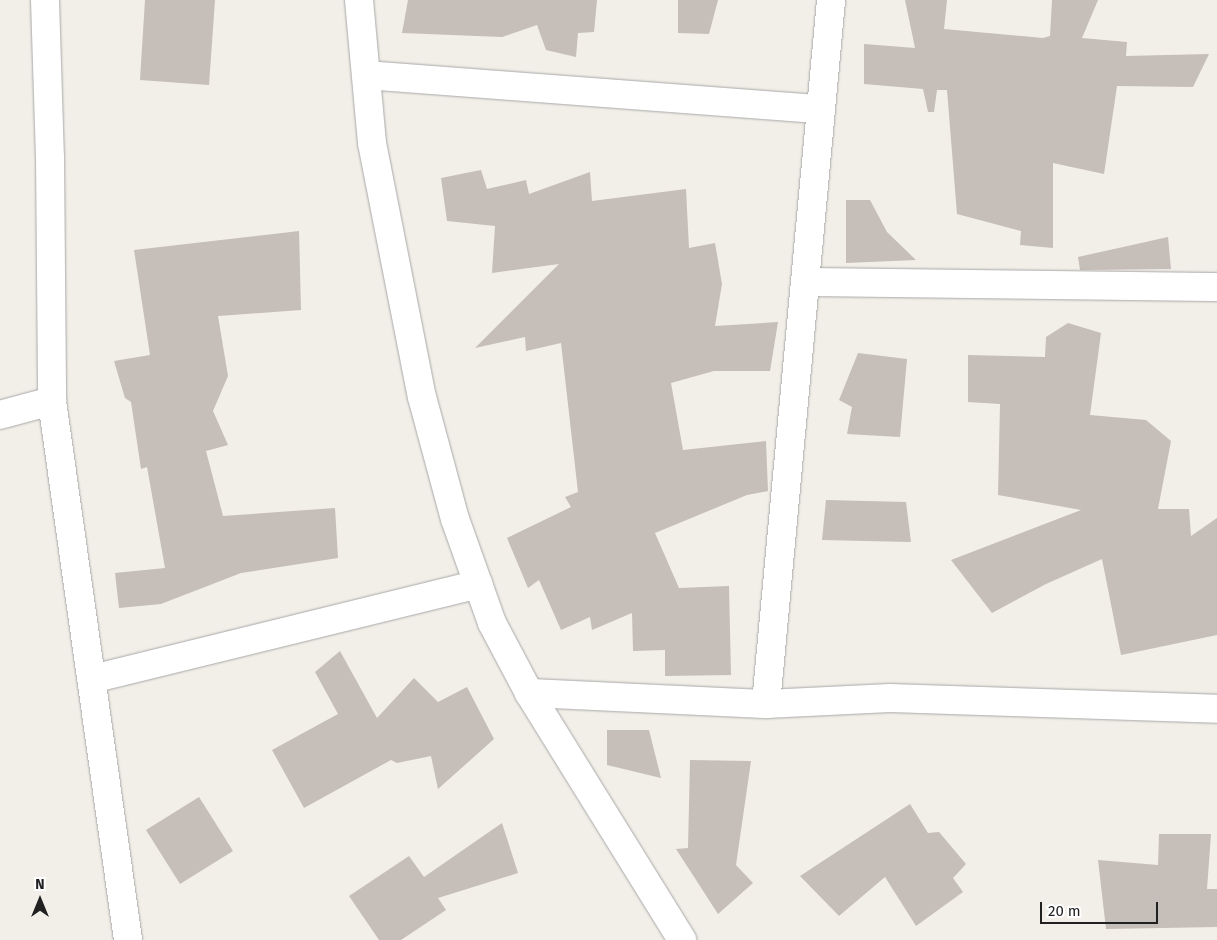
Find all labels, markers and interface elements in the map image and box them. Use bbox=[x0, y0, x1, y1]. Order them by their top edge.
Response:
north arrow bbox=[15, 875, 65, 925]
text: N bbox=[35, 876, 45, 893]
scale bar bbox=[1042, 892, 1160, 924]
text: 20 m bbox=[1048, 902, 1081, 920]

